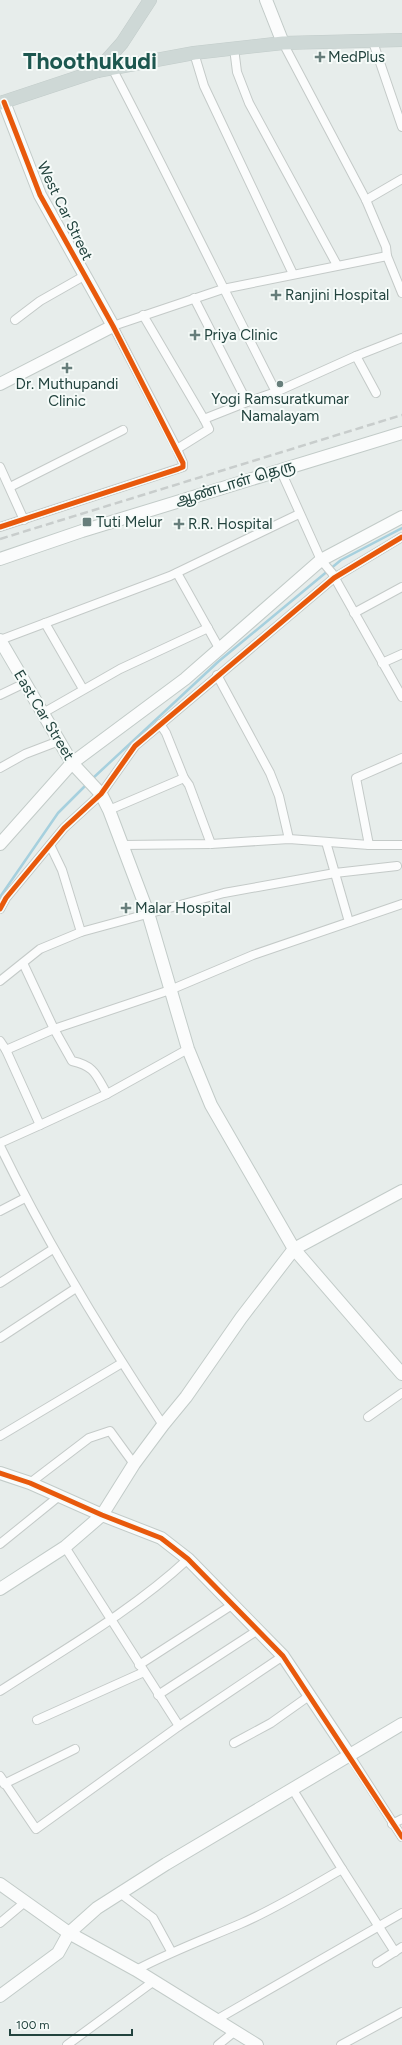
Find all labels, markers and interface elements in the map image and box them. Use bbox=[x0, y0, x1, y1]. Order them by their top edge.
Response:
district label: Thoothukudi bbox=[23, 47, 157, 75]
place label: MedPlus bbox=[328, 48, 385, 66]
marker: MedPlus bbox=[315, 52, 325, 62]
street label: West Car Street bbox=[33, 159, 97, 264]
place label: Ranjini Hospital bbox=[285, 286, 389, 304]
marker: Ranjini Hospital bbox=[270, 289, 282, 301]
place label: Priya Clinic bbox=[204, 326, 278, 344]
marker: Priya Clinic bbox=[189, 329, 201, 341]
marker: Dr. Muthupandi Clinic bbox=[61, 362, 73, 374]
place label: Dr. Muthupandi Clinic bbox=[16, 375, 118, 410]
marker: Yogi Ramsuratkumar Namalayam bbox=[275, 379, 285, 389]
place label: Yogi Ramsuratkumar Namalayam bbox=[211, 390, 349, 425]
street label: ஆண்டாள் தெரு bbox=[173, 456, 298, 512]
place label: Tuti Melur bbox=[96, 513, 162, 531]
place label: R.R. Hospital bbox=[188, 515, 273, 533]
marker: Tuti Melur bbox=[81, 516, 93, 528]
marker: R.R. Hospital bbox=[173, 518, 185, 530]
street label: East Car Street bbox=[10, 667, 78, 764]
place label: Malar Hospital bbox=[135, 899, 231, 917]
marker: Malar Hospital bbox=[120, 902, 132, 914]
scale bar bbox=[10, 2011, 132, 2037]
text: 100 m bbox=[16, 2018, 50, 2032]

